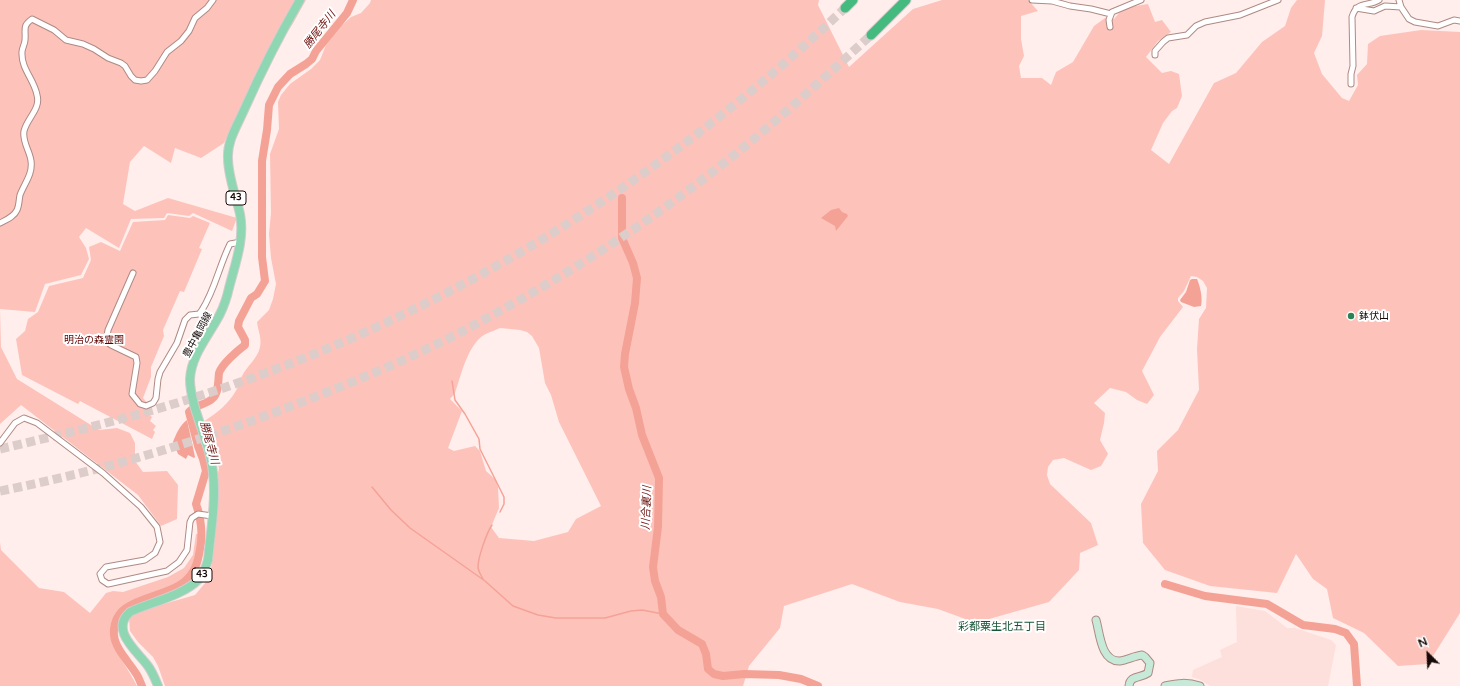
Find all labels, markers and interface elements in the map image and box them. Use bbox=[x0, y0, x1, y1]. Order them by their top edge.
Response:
water label: 勝尾寺川 bbox=[301, 9, 339, 51]
road number: 43 bbox=[226, 191, 246, 205]
street label: 豊中亀岡線 bbox=[181, 310, 215, 360]
place label: 鉢伏山 bbox=[1359, 310, 1389, 322]
marker: 鉢伏山 bbox=[1346, 311, 1356, 321]
park label: 明治の森霊園 bbox=[64, 334, 124, 346]
water label: 勝尾寺川 bbox=[197, 420, 221, 466]
water label: 川合裏川 bbox=[640, 486, 654, 530]
road number: 43 bbox=[192, 568, 212, 582]
district label: 彩都粟生北五丁目 bbox=[958, 620, 1046, 634]
north arrow bbox=[1408, 634, 1448, 674]
text: N bbox=[1416, 635, 1430, 650]

